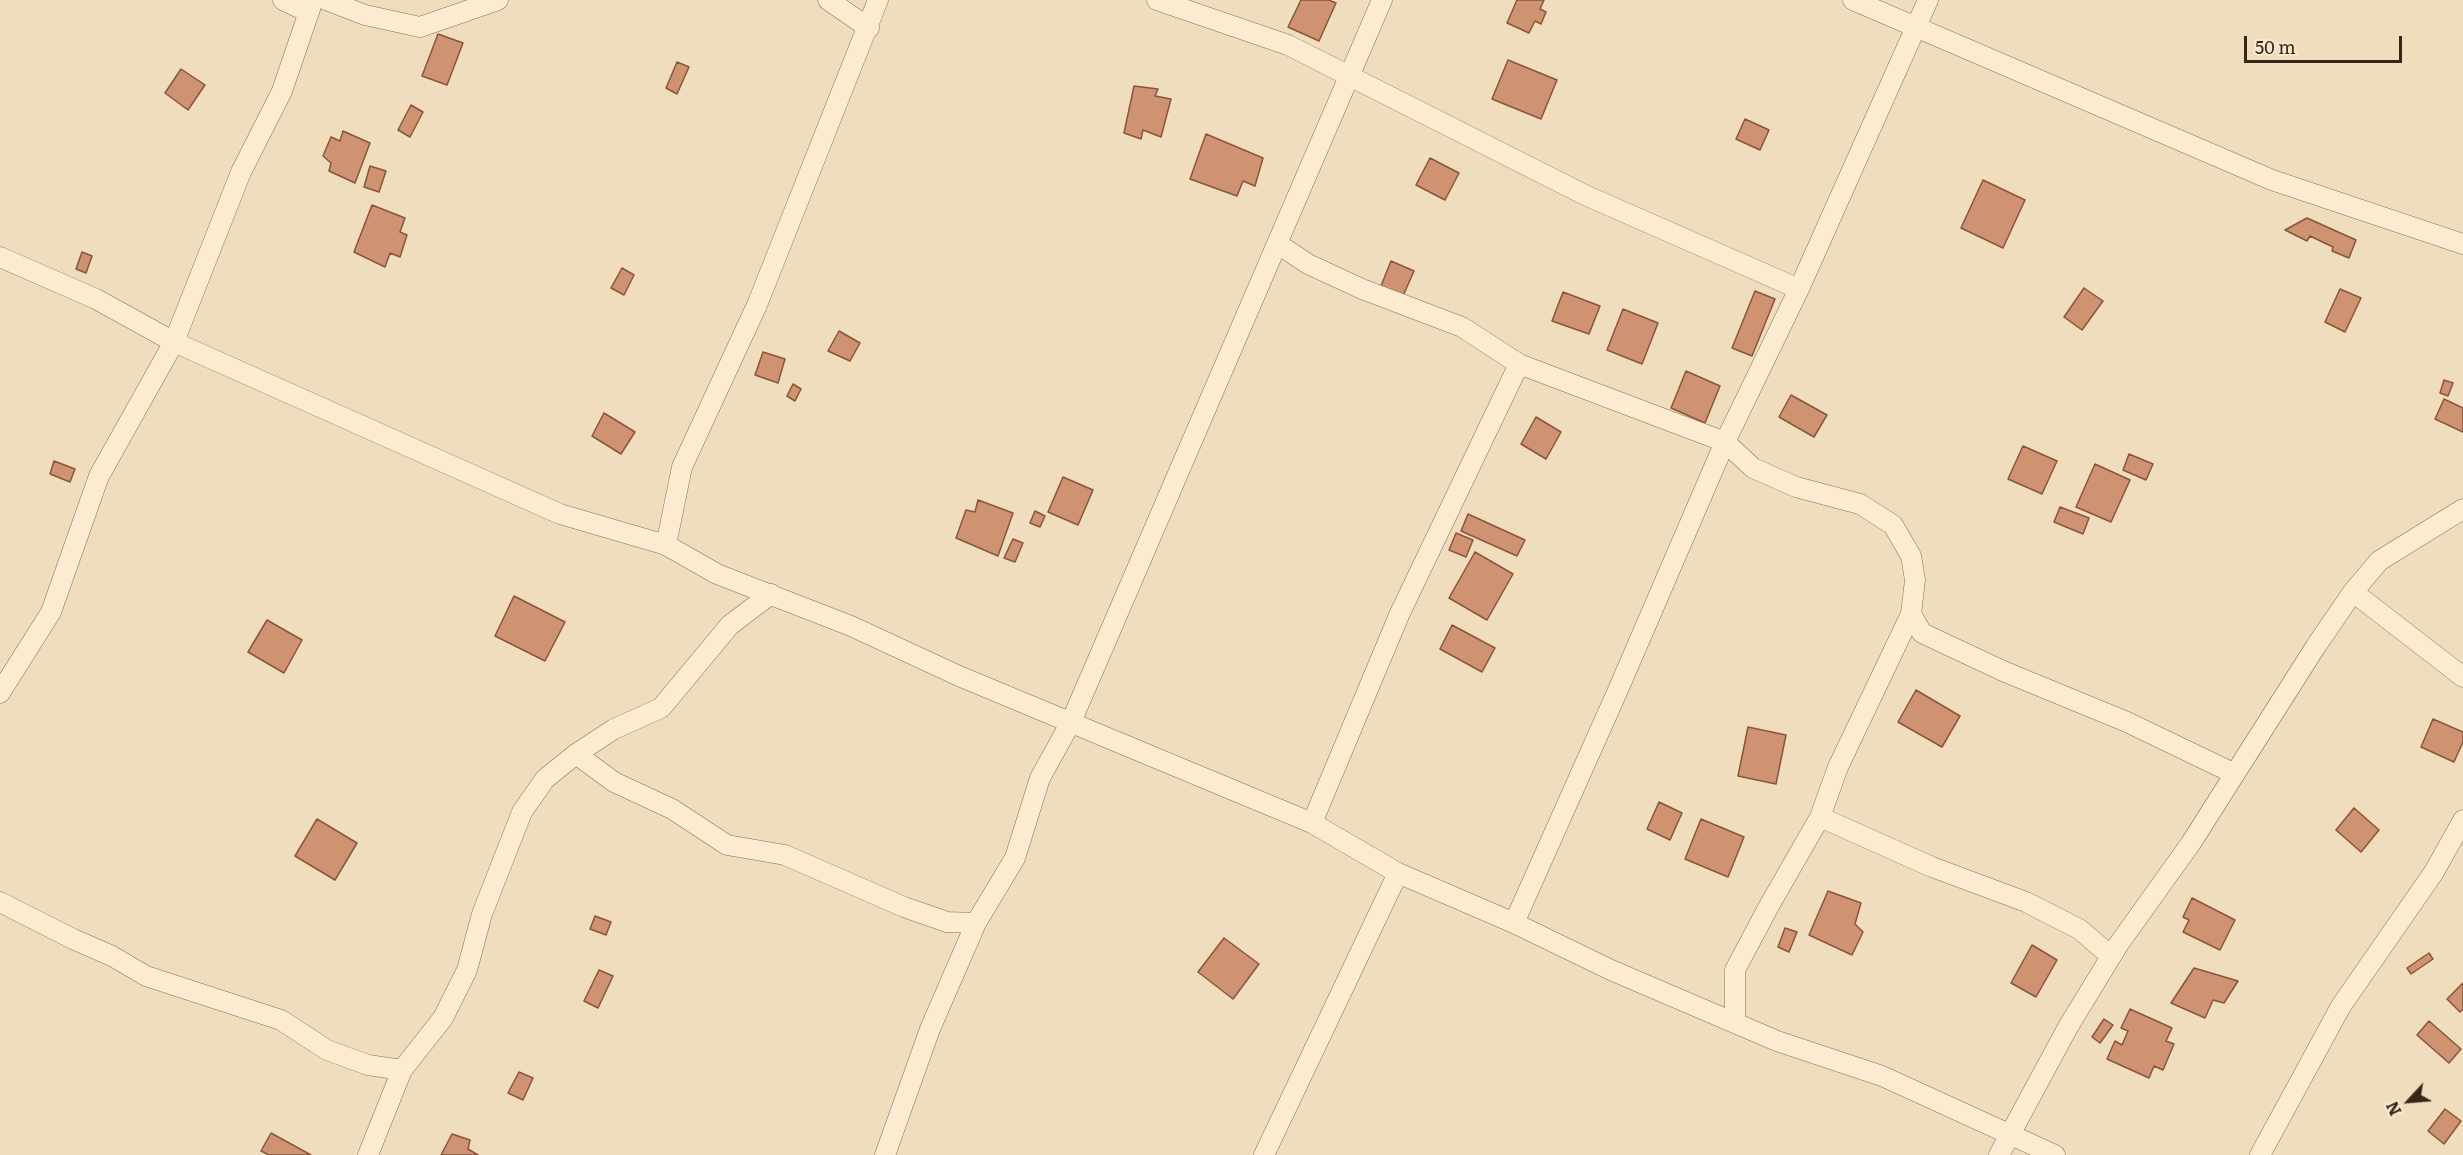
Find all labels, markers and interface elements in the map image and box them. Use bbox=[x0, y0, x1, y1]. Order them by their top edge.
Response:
scale bar bbox=[2247, 24, 2404, 62]
text: 50 m bbox=[2255, 33, 2296, 60]
north arrow bbox=[2379, 1071, 2439, 1131]
text: N bbox=[2379, 1098, 2407, 1120]

